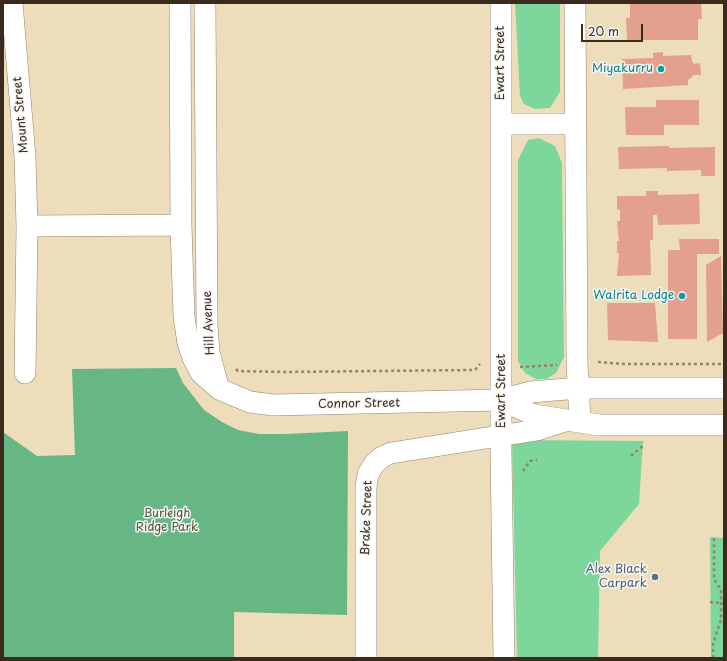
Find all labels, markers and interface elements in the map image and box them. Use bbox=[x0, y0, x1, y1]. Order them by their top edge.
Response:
scale bar bbox=[583, 16, 645, 42]
text: 20 m bbox=[588, 22, 619, 40]
street label: Ewart Street bbox=[494, 26, 508, 100]
place label: Miyakurru bbox=[592, 62, 653, 76]
marker: Miyakurru bbox=[656, 64, 666, 74]
street label: Mount Street bbox=[10, 76, 32, 154]
place label: Walrita Lodge bbox=[593, 289, 674, 303]
street label: Hill Avenue bbox=[200, 291, 218, 355]
marker: Walrita Lodge bbox=[677, 291, 687, 301]
street label: Ewart Street bbox=[495, 354, 509, 428]
street label: Connor Street bbox=[318, 396, 400, 412]
street label: Brake Street bbox=[358, 480, 376, 556]
park label: Burleigh Ridge Park bbox=[136, 507, 198, 535]
place label: Alex Black Carpark bbox=[586, 563, 647, 591]
marker: Alex Black Carpark bbox=[650, 572, 660, 582]

